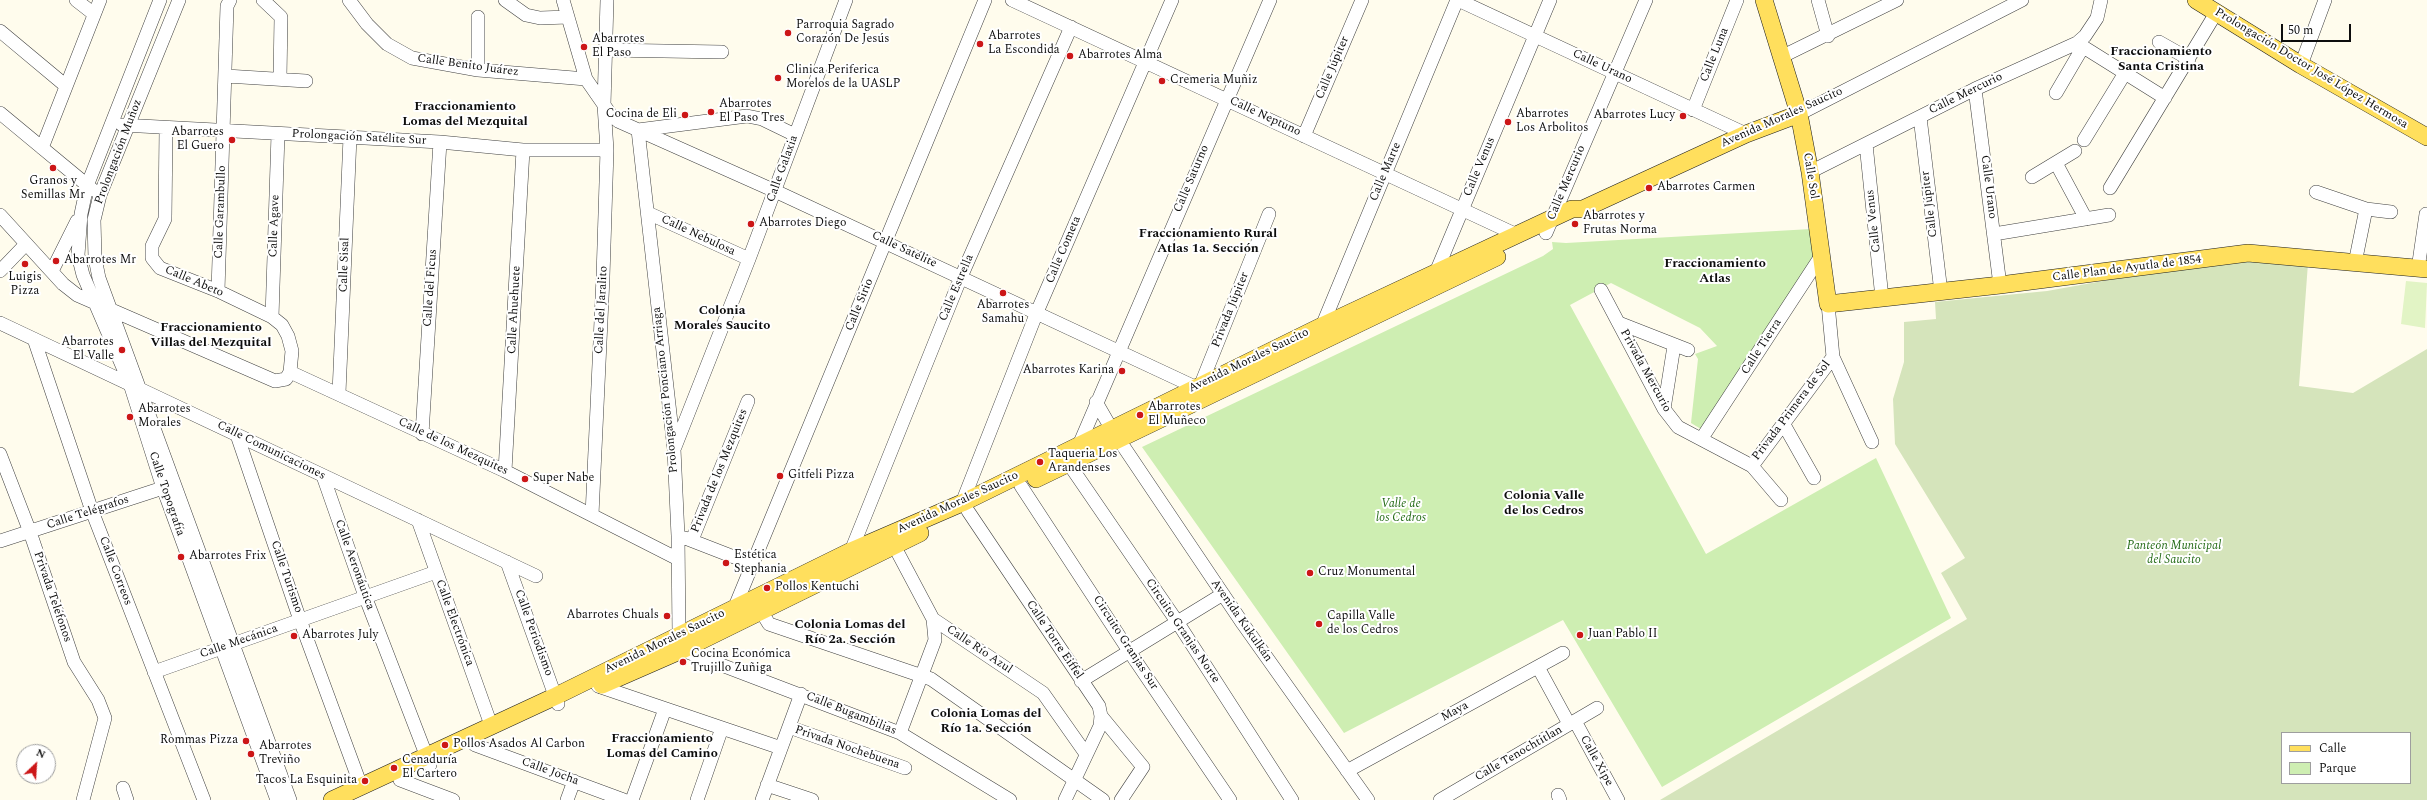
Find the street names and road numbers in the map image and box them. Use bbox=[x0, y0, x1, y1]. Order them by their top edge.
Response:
street label: Prolongación Doctor José López Hermosa bbox=[2212, 5, 2410, 133]
street label: Calle Luna bbox=[1698, 26, 1732, 84]
street label: Calle Júpiter bbox=[1313, 34, 1353, 102]
street label: Calle Urano bbox=[1570, 47, 1634, 87]
street label: Calle Benito Juárez bbox=[416, 52, 520, 80]
street label: Calle Mercurio bbox=[1927, 70, 2005, 118]
street label: Avenida Morales Saucito bbox=[1719, 85, 1845, 151]
street label: Calle Neptuno bbox=[1227, 94, 1303, 140]
street label: Prolongación Muñoz bbox=[92, 97, 146, 207]
street label: Prolongación Satélite Sur bbox=[291, 127, 427, 149]
street label: Calle Galaxia bbox=[764, 133, 802, 205]
street label: Calle Venus bbox=[1461, 135, 1499, 199]
street label: Calle Marte bbox=[1367, 140, 1405, 204]
street label: Calle Saturno bbox=[1171, 143, 1213, 215]
street label: Calle Mercurio bbox=[1545, 143, 1589, 223]
street label: Calle Sol bbox=[1799, 152, 1821, 200]
street label: Calle Urano bbox=[1977, 154, 1999, 220]
street label: Calle Garambullo bbox=[212, 165, 230, 259]
street label: Calle Júpiter bbox=[1919, 170, 1941, 238]
street label: Calle Venus bbox=[1864, 189, 1884, 253]
street label: Calle Agave bbox=[267, 194, 283, 258]
street label: Calle Nebulosa bbox=[659, 213, 737, 259]
street label: Calle Cometa bbox=[1043, 214, 1085, 286]
street label: Calle Satélite bbox=[869, 229, 939, 271]
street label: Calle Sisal bbox=[337, 237, 353, 293]
street label: Calle del Ficus bbox=[421, 249, 441, 327]
street label: Calle Estrella bbox=[936, 252, 978, 324]
street label: Calle Plan de Ayutla de 1854 bbox=[2052, 253, 2202, 285]
street label: Calle Abeto bbox=[162, 263, 226, 301]
street label: Calle Ahuehuete bbox=[505, 265, 525, 355]
street label: Calle del Jaralito bbox=[592, 266, 612, 354]
street label: Privada Júpiter bbox=[1209, 270, 1253, 350]
street label: Calle Sirio bbox=[843, 277, 877, 333]
street label: Prolongación Ponciano Arriaga bbox=[650, 306, 682, 474]
street label: Calle Tierra bbox=[1739, 316, 1785, 378]
street label: Avenida Morales Saucito bbox=[1187, 326, 1311, 396]
street label: Privada Mercurio bbox=[1616, 327, 1674, 415]
street label: Privada Primera de Sol bbox=[1750, 358, 1834, 464]
street label: Privada de los Mezquites bbox=[689, 407, 751, 535]
street label: Calle de los Mezquites bbox=[396, 415, 510, 479]
street label: Calle Comunicaciones bbox=[214, 418, 328, 484]
street label: Calle Topografía bbox=[145, 450, 187, 538]
street label: Avenida Morales Saucito bbox=[895, 469, 1021, 537]
street label: Calle Telégrafos bbox=[45, 493, 131, 533]
street label: Calle Aeronáutica bbox=[331, 518, 377, 612]
street label: Calle Correos bbox=[95, 535, 135, 607]
street label: Calle Turismo bbox=[267, 539, 305, 615]
street label: Privada Teléfonos bbox=[30, 550, 74, 644]
street label: Circuito Granjas Norte bbox=[1142, 576, 1222, 686]
street label: Avenida Kukulkán bbox=[1207, 577, 1275, 665]
street label: Calle Electrónica bbox=[432, 578, 476, 668]
street label: Calle Periodismo bbox=[511, 588, 555, 678]
street label: Circuito Granjas Sur bbox=[1089, 593, 1161, 693]
street label: Calle Torre Eiffel bbox=[1022, 598, 1086, 682]
street label: Avenida Morales Saucito bbox=[603, 607, 727, 677]
street label: Calle Mecánica bbox=[198, 622, 280, 662]
street label: Calle Río Azul bbox=[943, 623, 1015, 677]
street label: Calle Bugambilias bbox=[804, 689, 898, 739]
street label: Maya bbox=[1439, 699, 1471, 725]
street label: Privada Nochebuena bbox=[793, 723, 901, 773]
street label: Calle Tenochtitlan bbox=[1473, 723, 1565, 785]
street label: Calle Xipe bbox=[1576, 733, 1616, 789]
street label: Calle Jocha bbox=[519, 755, 581, 789]

